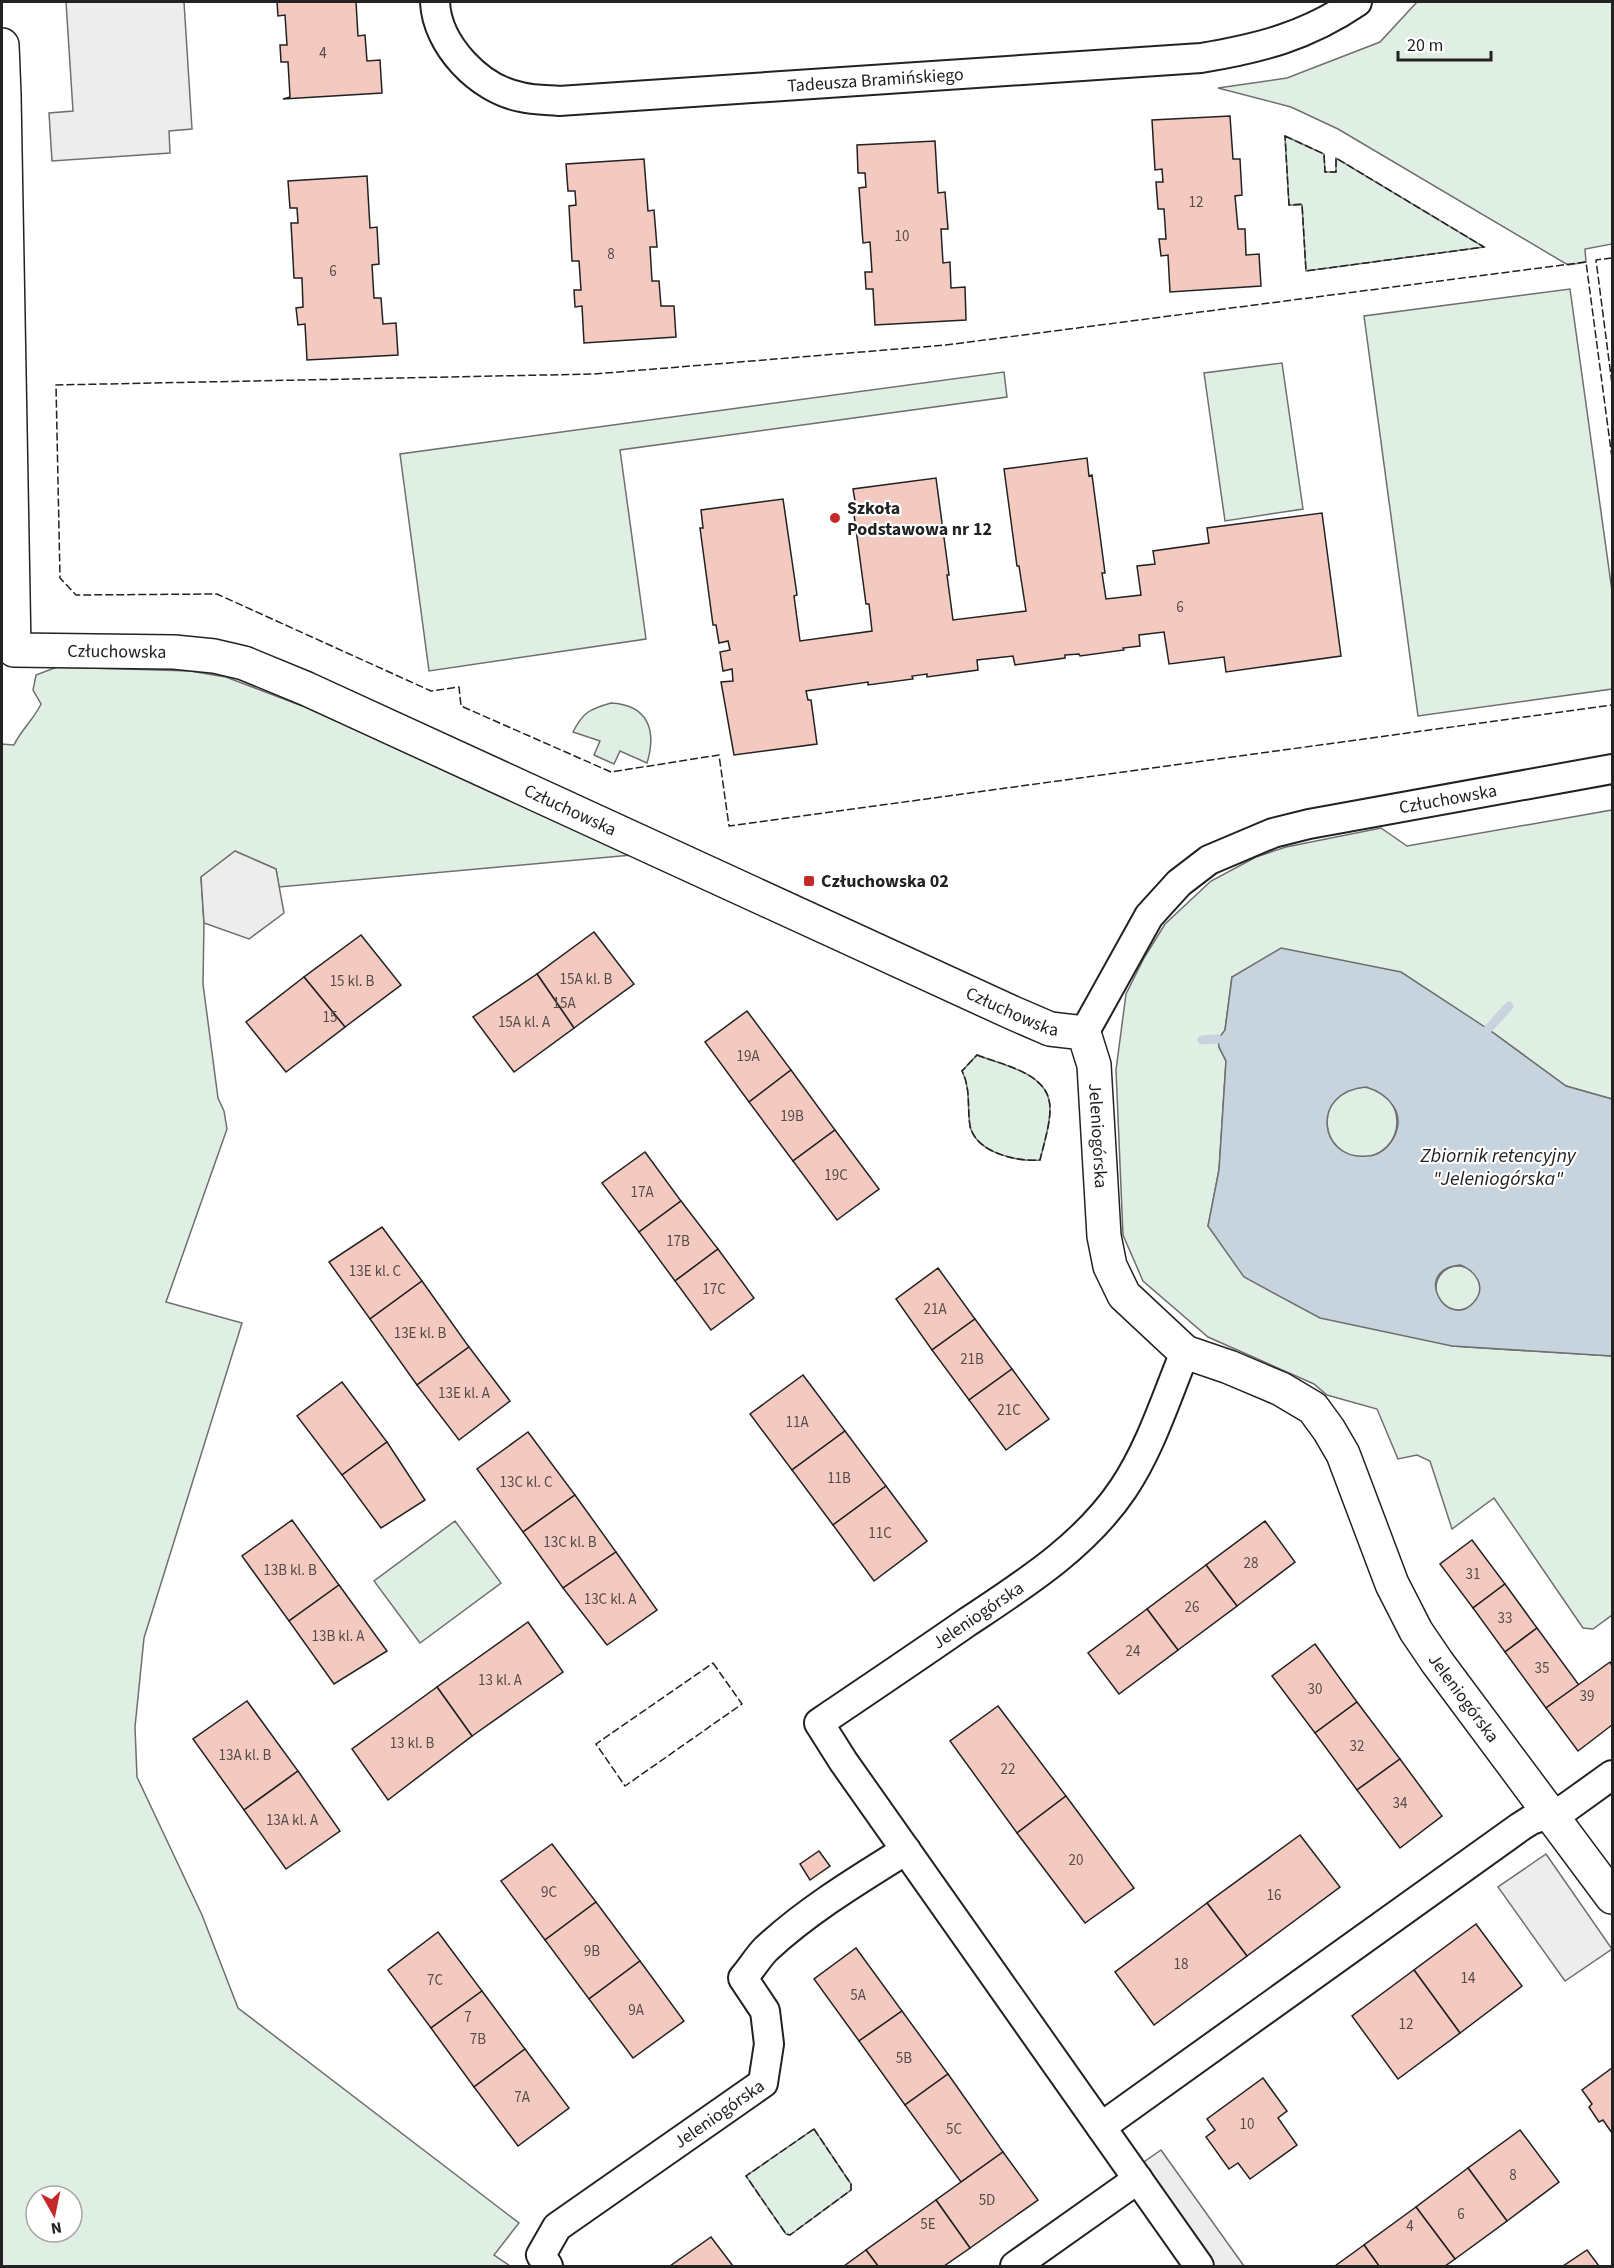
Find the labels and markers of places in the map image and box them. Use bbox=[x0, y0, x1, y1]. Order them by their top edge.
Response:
place label: Szkoła Podstawowa nr 12 bbox=[847, 496, 992, 542]
marker: Szkoła Podstawowa nr 12 bbox=[828, 511, 842, 525]
place label: Człuchowska 02 bbox=[821, 869, 949, 894]
marker: Człuchowska 02 bbox=[802, 874, 816, 888]

